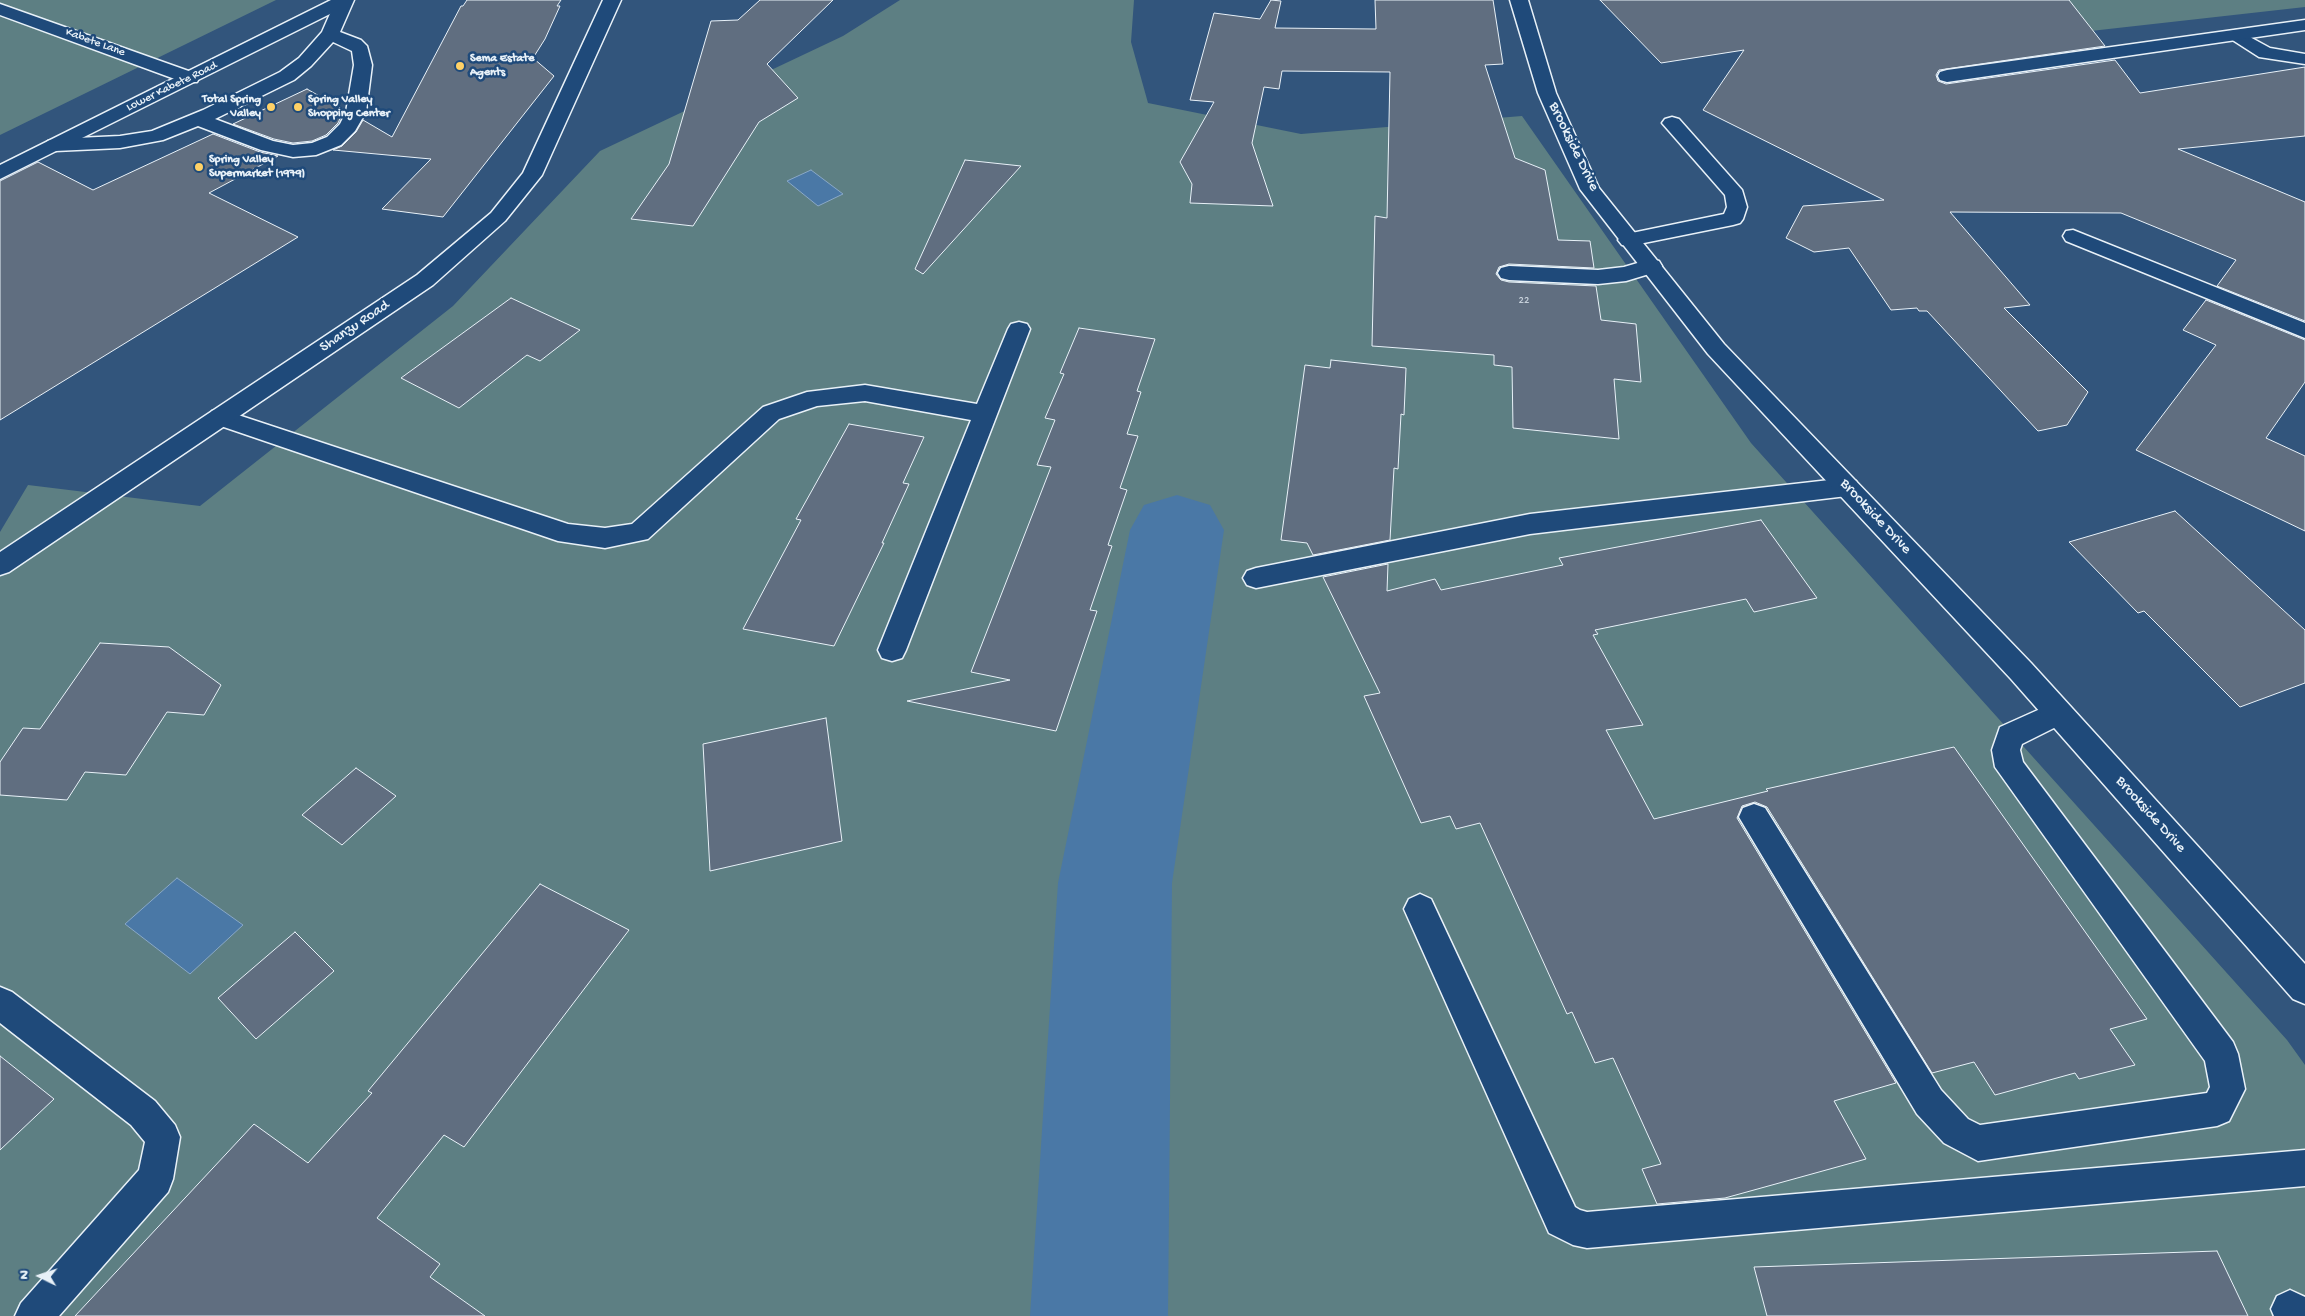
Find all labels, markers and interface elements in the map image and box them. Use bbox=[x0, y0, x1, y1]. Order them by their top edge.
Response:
street label: Kabete Lane bbox=[63, 26, 127, 60]
place label: Sema Estate Agents bbox=[470, 52, 534, 80]
street label: Lower Kabete Road bbox=[124, 59, 220, 115]
marker: Sema Estate Agents bbox=[454, 60, 466, 72]
place label: Total Spring Valley bbox=[202, 93, 261, 121]
place label: Spring Valley Shopping Center bbox=[308, 93, 390, 121]
street label: Brookside Drive bbox=[1544, 100, 1602, 194]
marker: Total Spring Valley bbox=[265, 101, 277, 113]
marker: Spring Valley Shopping Center bbox=[292, 101, 304, 113]
place label: Spring Valley Supermarket (1979) bbox=[209, 153, 305, 181]
marker: Spring Valley Supermarket (1979) bbox=[193, 161, 205, 173]
house number: 22 bbox=[1519, 294, 1529, 308]
street label: Shanzu Road bbox=[317, 297, 393, 357]
street label: Brookside Drive bbox=[1835, 475, 1915, 559]
street label: Brookside Drive bbox=[2111, 773, 2189, 857]
north arrow bbox=[15, 1251, 65, 1301]
text: N bbox=[16, 1270, 33, 1280]

